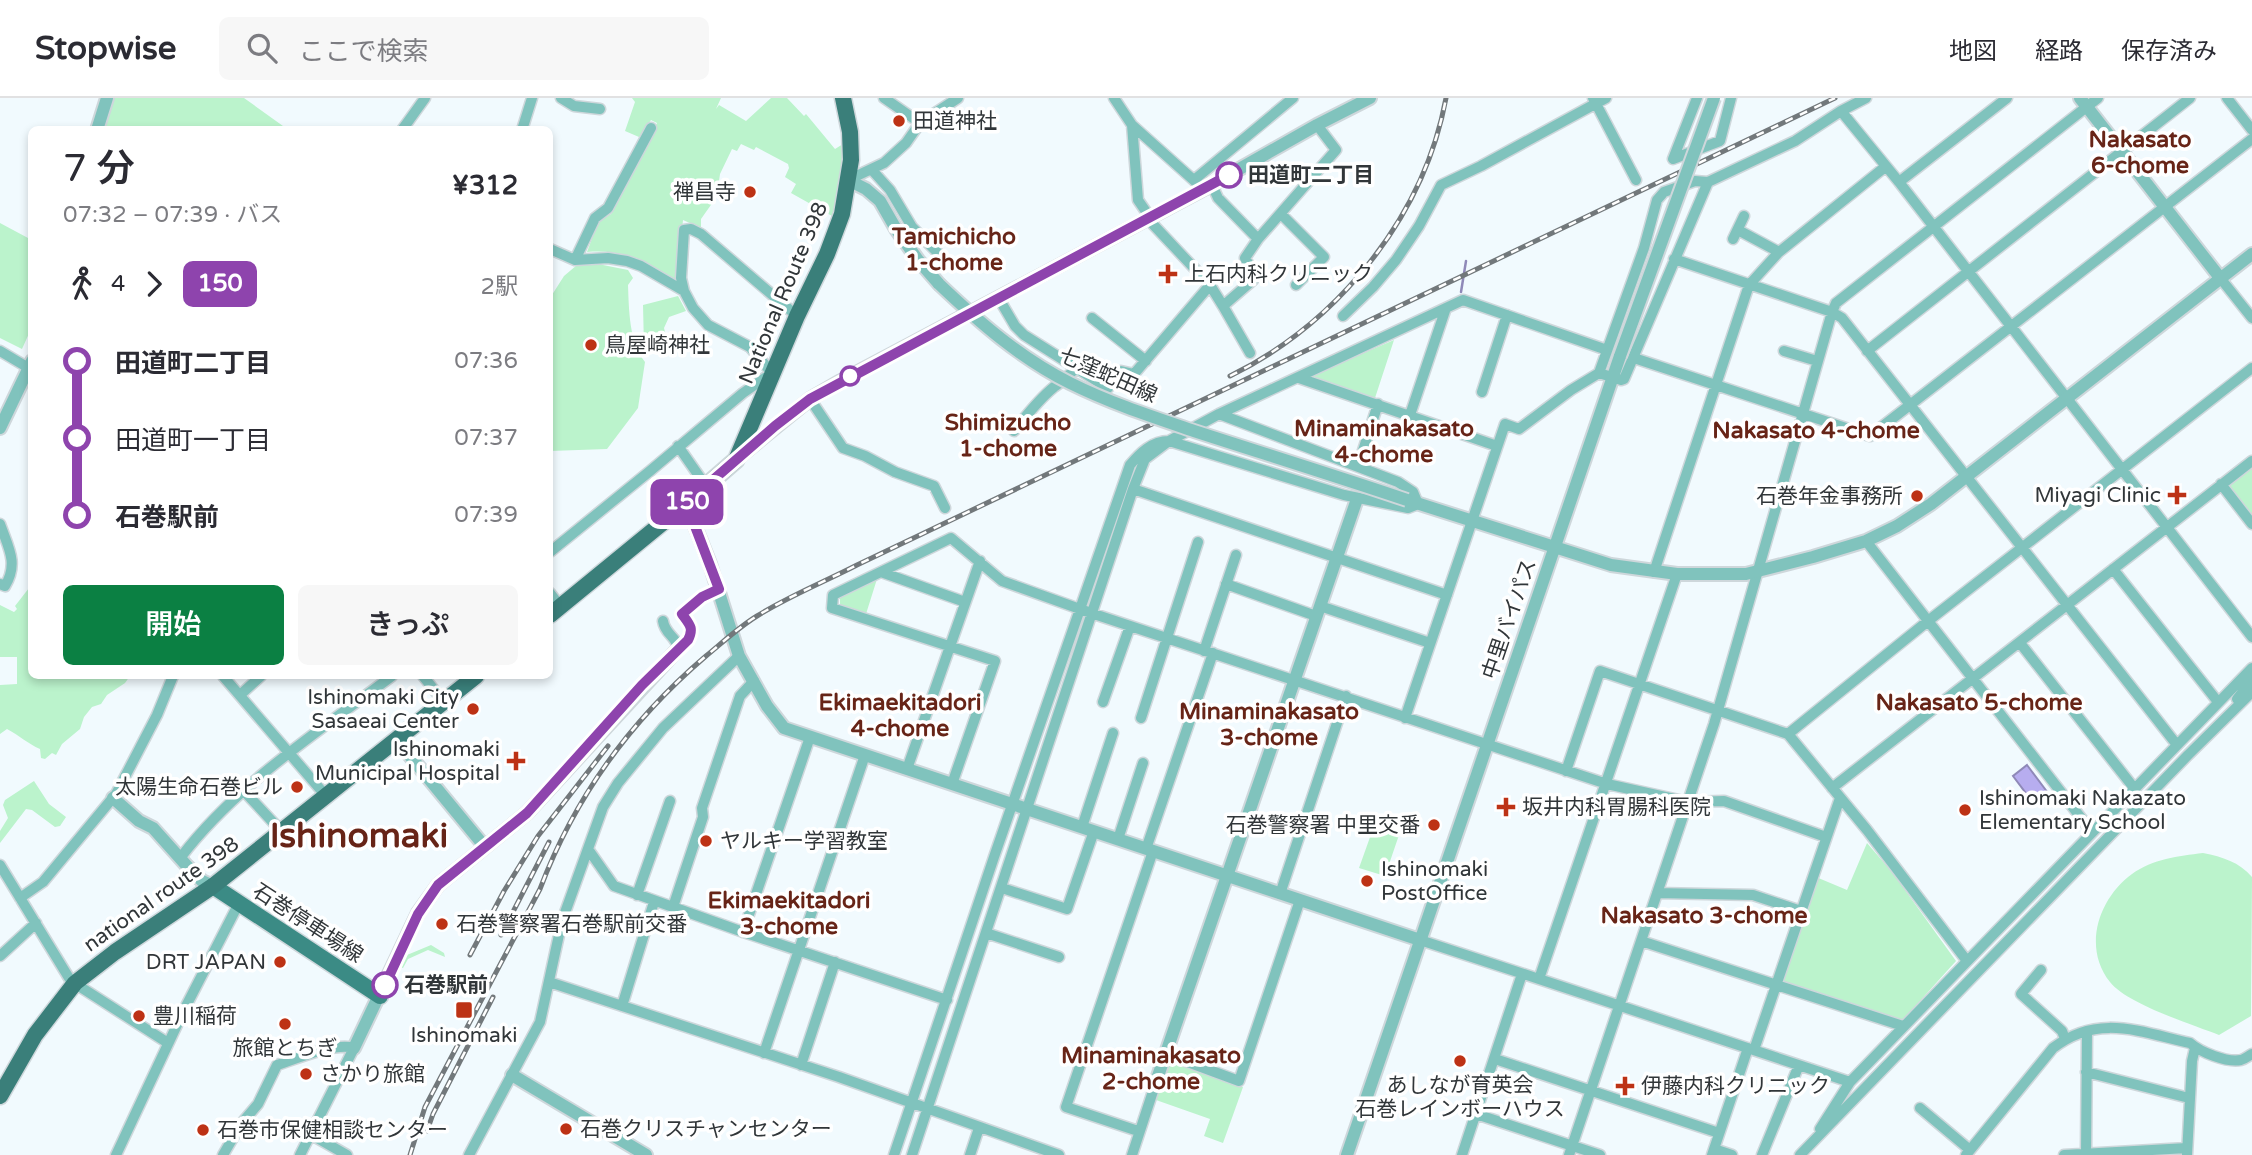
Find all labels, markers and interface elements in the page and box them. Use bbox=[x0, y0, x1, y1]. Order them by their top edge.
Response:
search box bbox=[219, 17, 709, 80]
text: Stopwise bbox=[35, 29, 177, 68]
icon: search bbox=[243, 29, 281, 67]
text: ここで検索 bbox=[299, 36, 429, 67]
text: 地図 bbox=[1949, 37, 1997, 66]
text: 経路 bbox=[2035, 37, 2083, 66]
text: 保存済み bbox=[2121, 37, 2217, 66]
place label: 田道神社 bbox=[913, 109, 997, 134]
marker: 田道神社 bbox=[891, 113, 907, 129]
district label: Nakasato 6-chome bbox=[2089, 126, 2191, 180]
text: 7 分 bbox=[63, 146, 135, 192]
marker: 田道町二丁目 bbox=[1216, 162, 1242, 188]
place label: 田道町二丁目 bbox=[1248, 163, 1374, 188]
text: ¥312 bbox=[452, 170, 518, 201]
place label: 禅昌寺 bbox=[673, 180, 736, 205]
marker: 禅昌寺 bbox=[742, 184, 758, 200]
street label: National Route 398 bbox=[734, 199, 833, 388]
text: 07:32 – 07:39 · バス bbox=[63, 201, 282, 229]
district label: Tamichicho 1-chome bbox=[891, 223, 1016, 277]
place label: 上石内科クリニック bbox=[1184, 262, 1373, 287]
marker: 上石内科クリニック bbox=[1158, 264, 1178, 284]
icon: walk bbox=[63, 265, 101, 303]
icon: forward bbox=[135, 265, 173, 303]
text: 150 bbox=[197, 269, 243, 298]
text: 4 bbox=[111, 270, 125, 298]
text: 2駅 bbox=[481, 273, 518, 301]
place label: 鳥屋崎神社 bbox=[605, 333, 710, 358]
marker: 鳥屋崎神社 bbox=[583, 337, 599, 353]
street label: 七窪蛇田線 bbox=[1055, 343, 1161, 408]
text: 07:36 bbox=[454, 347, 518, 375]
text: 田道町二丁目 bbox=[115, 348, 271, 379]
unlabelled marker bbox=[840, 366, 860, 386]
district label: Shimizucho 1-chome bbox=[945, 409, 1071, 463]
district label: Minaminakasato 4-chome bbox=[1294, 415, 1474, 469]
district label: Nakasato 4-chome bbox=[1712, 417, 1920, 445]
text: 07:37 bbox=[454, 424, 518, 452]
text: 田道町一丁目 bbox=[115, 425, 271, 456]
line badge: 150 bbox=[647, 479, 727, 525]
place label: Miyagi Clinic bbox=[2035, 483, 2161, 508]
place label: 石巻年金事務所 bbox=[1756, 484, 1903, 509]
marker: Miyagi Clinic bbox=[2167, 485, 2187, 505]
text: 150 bbox=[664, 487, 710, 516]
marker: 石巻年金事務所 bbox=[1909, 488, 1925, 504]
text: 07:39 bbox=[454, 501, 518, 529]
text: 石巻駅前 bbox=[115, 502, 219, 533]
street label: 中里バイパス bbox=[1477, 556, 1542, 683]
button: 開始 bbox=[63, 585, 284, 665]
button: きっぷ bbox=[298, 585, 518, 665]
place label: Ishinomaki City Sasaeai Center bbox=[307, 685, 459, 734]
district label: Ekimaekitadori 4-chome bbox=[818, 689, 982, 743]
district label: Nakasato 5-chome bbox=[1875, 689, 2083, 717]
district label: Minaminakasato 3-chome bbox=[1179, 698, 1359, 752]
marker: Ishinomaki City Sasaeai Center bbox=[465, 701, 481, 717]
place label: Ishinomaki Municipal Hospital bbox=[315, 737, 500, 786]
marker: Ishinomaki Municipal Hospital bbox=[506, 751, 526, 771]
place label: 太陽生命石巻ビル bbox=[115, 775, 283, 800]
marker: 太陽生命石巻ビル bbox=[289, 779, 305, 795]
place label: Ishinomaki Nakazato Elementary School bbox=[1979, 786, 2186, 835]
place label: 坂井内科胃腸科医院 bbox=[1522, 795, 1711, 820]
marker: 坂井内科胃腸科医院 bbox=[1496, 797, 1516, 817]
marker: Ishinomaki Nakazato Elementary School bbox=[1957, 802, 1973, 818]
place label: 石巻警察署 中里交番 bbox=[1226, 813, 1420, 838]
district label: Ishinomaki bbox=[270, 815, 448, 857]
marker: 石巻警察署 中里交番 bbox=[1426, 817, 1442, 833]
place label: ヤルキー学習教室 bbox=[720, 829, 888, 854]
street label: national route 398 bbox=[79, 831, 244, 957]
marker: ヤルキー学習教室 bbox=[698, 833, 714, 849]
place label: Ishinomaki PostOffice bbox=[1381, 857, 1488, 906]
marker: Ishinomaki PostOffice bbox=[1359, 873, 1375, 889]
street label: 石巻停車場線 bbox=[248, 879, 367, 968]
district label: Ekimaekitadori 3-chome bbox=[707, 887, 871, 941]
district label: Nakasato 3-chome bbox=[1600, 902, 1808, 930]
place label: 石巻警察署石巻駅前交番 bbox=[456, 912, 687, 937]
marker: 石巻警察署石巻駅前交番 bbox=[434, 916, 450, 932]
place label: DRT JAPAN bbox=[146, 950, 266, 975]
marker: DRT JAPAN bbox=[272, 954, 288, 970]
marker: 石巻駅前 bbox=[372, 972, 398, 998]
place label: 石巻駅前 bbox=[404, 973, 488, 998]
marker: Ishinomaki bbox=[454, 1000, 474, 1020]
place label: 豊川稲荷 bbox=[153, 1004, 237, 1029]
marker: 豊川稲荷 bbox=[131, 1008, 147, 1024]
marker: 旅館とちぎ bbox=[277, 1016, 293, 1032]
place label: Ishinomaki bbox=[410, 1023, 518, 1048]
place label: 旅館とちぎ bbox=[233, 1036, 338, 1061]
district label: Minaminakasato 2-chome bbox=[1061, 1042, 1241, 1096]
marker: あしなが育英会 石巻レインボーハウス bbox=[1452, 1053, 1468, 1069]
place label: さかり旅館 bbox=[320, 1062, 425, 1087]
marker: さかり旅館 bbox=[298, 1066, 314, 1082]
place label: あしなが育英会 石巻レインボーハウス bbox=[1355, 1073, 1565, 1122]
place label: 伊藤内科クリニック bbox=[1641, 1074, 1830, 1099]
marker: 伊藤内科クリニック bbox=[1615, 1076, 1635, 1096]
place label: 石巻クリスチャンセンター bbox=[580, 1117, 832, 1142]
place label: 石巻市保健相談センター bbox=[217, 1118, 448, 1143]
marker: 石巻クリスチャンセンター bbox=[558, 1121, 574, 1137]
marker: 石巻市保健相談センター bbox=[195, 1122, 211, 1138]

